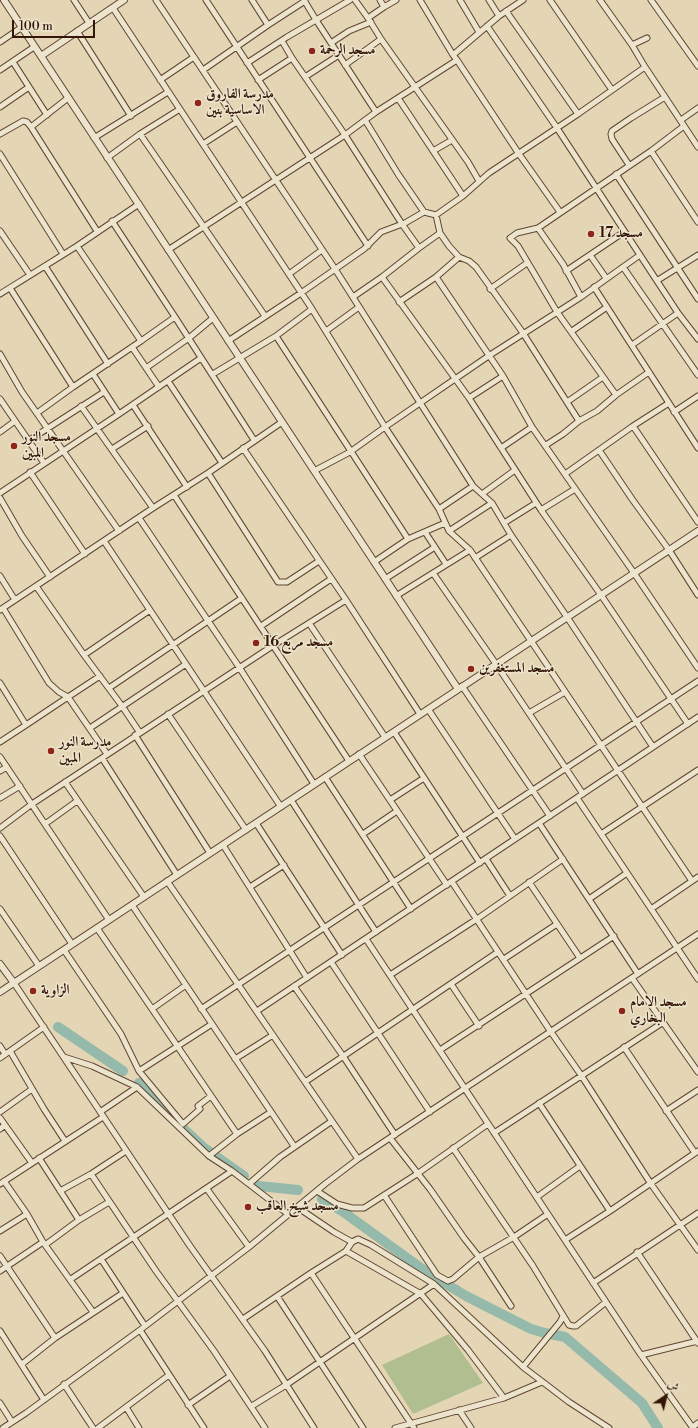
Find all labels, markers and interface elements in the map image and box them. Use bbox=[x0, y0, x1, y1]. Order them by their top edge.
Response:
scale bar bbox=[14, 12, 97, 38]
text: 100 m bbox=[19, 19, 53, 34]
place label: مسجد الرحمة bbox=[320, 43, 375, 59]
marker: مسجد الرحمة bbox=[307, 46, 317, 56]
place label: مدرسة الفاروق الاساسية بنين bbox=[206, 87, 274, 120]
marker: مدرسة الفاروق الاساسية بنين bbox=[193, 98, 203, 108]
place label: مسجد 17 bbox=[599, 226, 643, 242]
marker: مسجد 17 bbox=[586, 229, 596, 239]
place label: مسجد النور المبين bbox=[22, 430, 71, 462]
marker: مسجد النور المبين bbox=[9, 441, 19, 451]
place label: مسجد مربع 16 bbox=[264, 635, 333, 651]
marker: مسجد مربع 16 bbox=[251, 638, 261, 648]
place label: مسجد المستغفرين bbox=[479, 661, 554, 677]
marker: مسجد المستغفرين bbox=[466, 664, 476, 674]
place label: مدرسة النور المبين bbox=[59, 735, 111, 768]
marker: مدرسة النور المبين bbox=[46, 746, 56, 756]
place label: الزاوية bbox=[41, 983, 69, 999]
marker: الزاوية bbox=[28, 986, 38, 996]
place label: مسجد الامام البخاري bbox=[630, 995, 687, 1028]
marker: مسجد الامام البخاري bbox=[617, 1006, 627, 1016]
place label: مسجد شيخ العاقب bbox=[256, 1199, 339, 1215]
marker: مسجد شيخ العاقب bbox=[243, 1202, 253, 1212]
north arrow bbox=[646, 1376, 686, 1416]
text: ش bbox=[664, 1377, 681, 1395]

